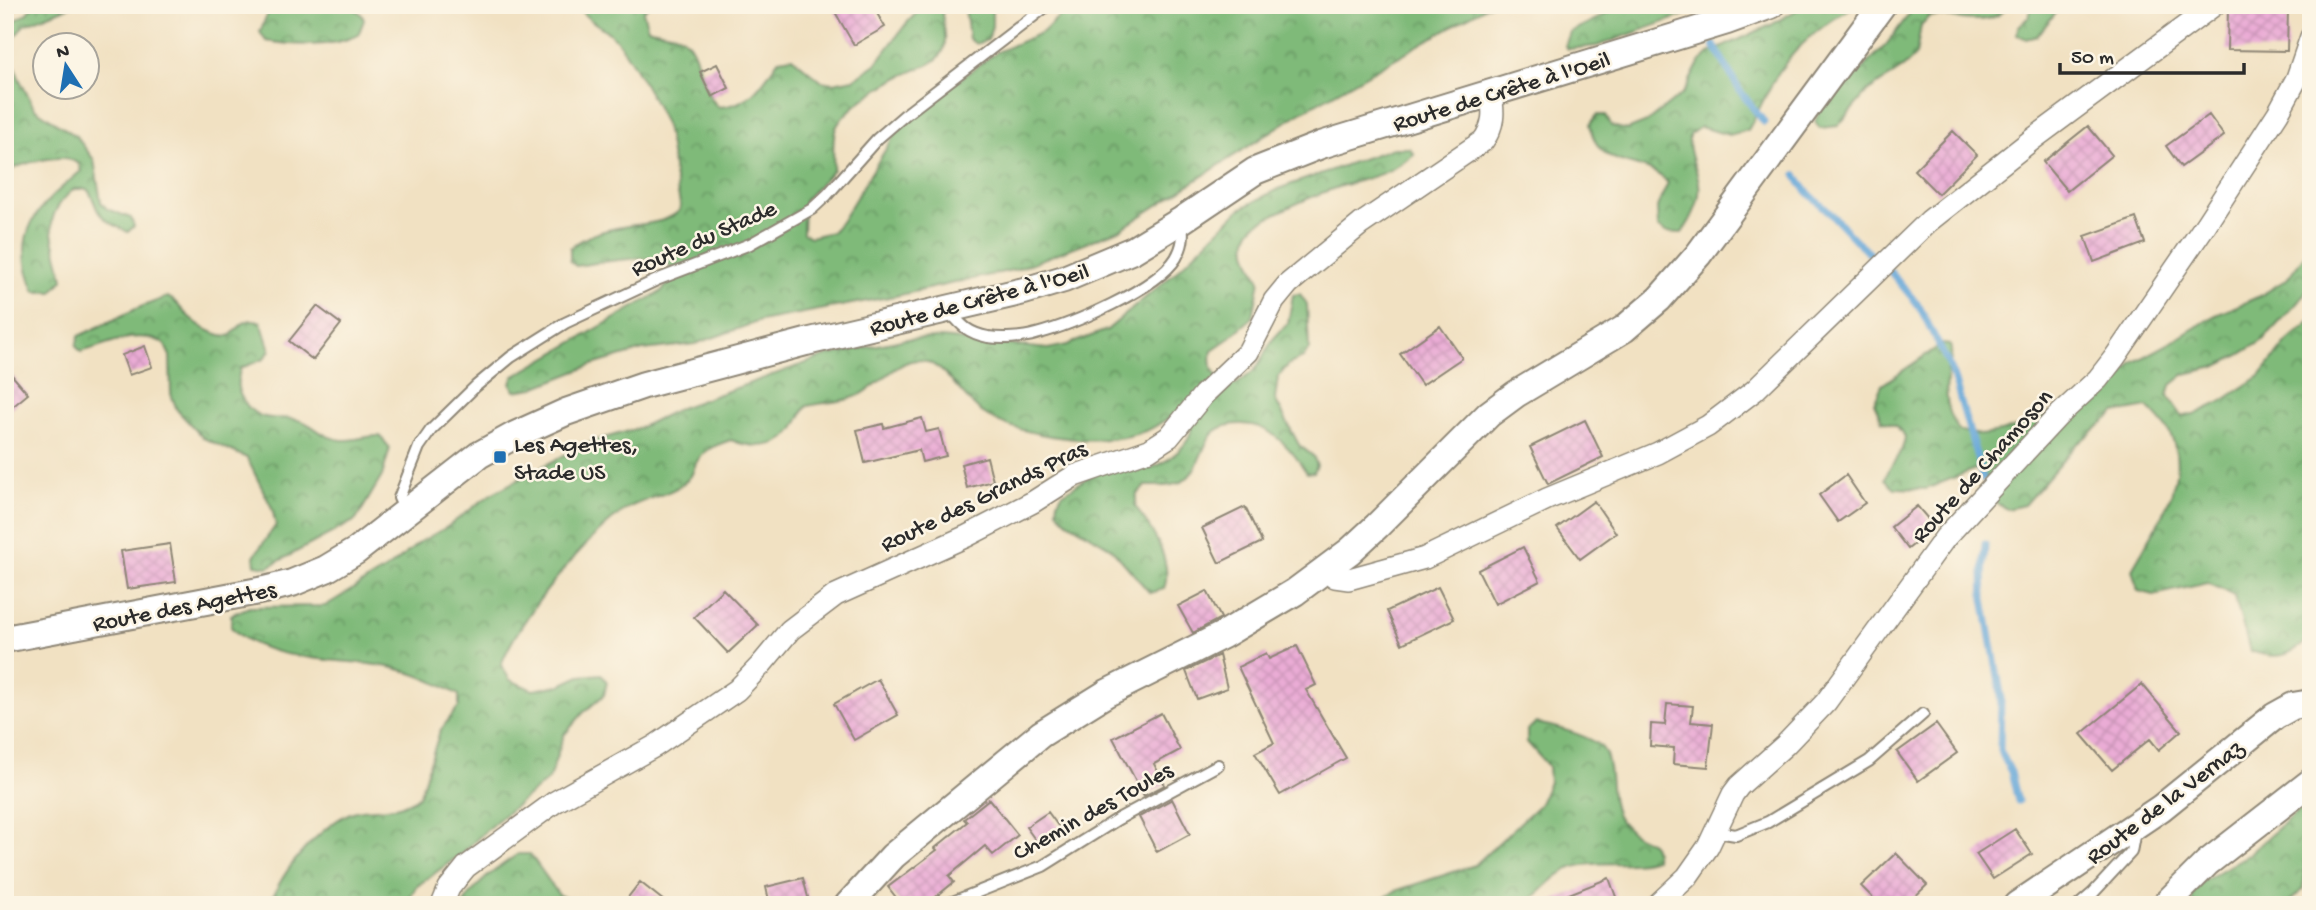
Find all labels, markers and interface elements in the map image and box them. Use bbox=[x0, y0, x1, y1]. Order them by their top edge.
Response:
north arrow bbox=[32, 32, 102, 102]
scale bar bbox=[2060, 32, 2244, 76]
text: N bbox=[55, 40, 72, 65]
street label: Route de Crête à l'Oeil bbox=[1390, 46, 1614, 140]
text: 50 m bbox=[2071, 47, 2114, 72]
street label: Route du Stade bbox=[627, 195, 782, 285]
street label: Route de Crête à l'Oeil bbox=[867, 258, 1093, 345]
street label: Route de Chamoson bbox=[1907, 384, 2061, 551]
place label: Les Agettes, Stade US bbox=[514, 432, 638, 489]
street label: Route des Grands Pras bbox=[877, 435, 1093, 561]
marker: Les Agettes, Stade US bbox=[492, 449, 508, 465]
street label: Route des Agettes bbox=[91, 576, 280, 640]
street label: Route de la Vernaz bbox=[2081, 734, 2252, 873]
street label: Chemin des Toules bbox=[1009, 757, 1180, 869]

